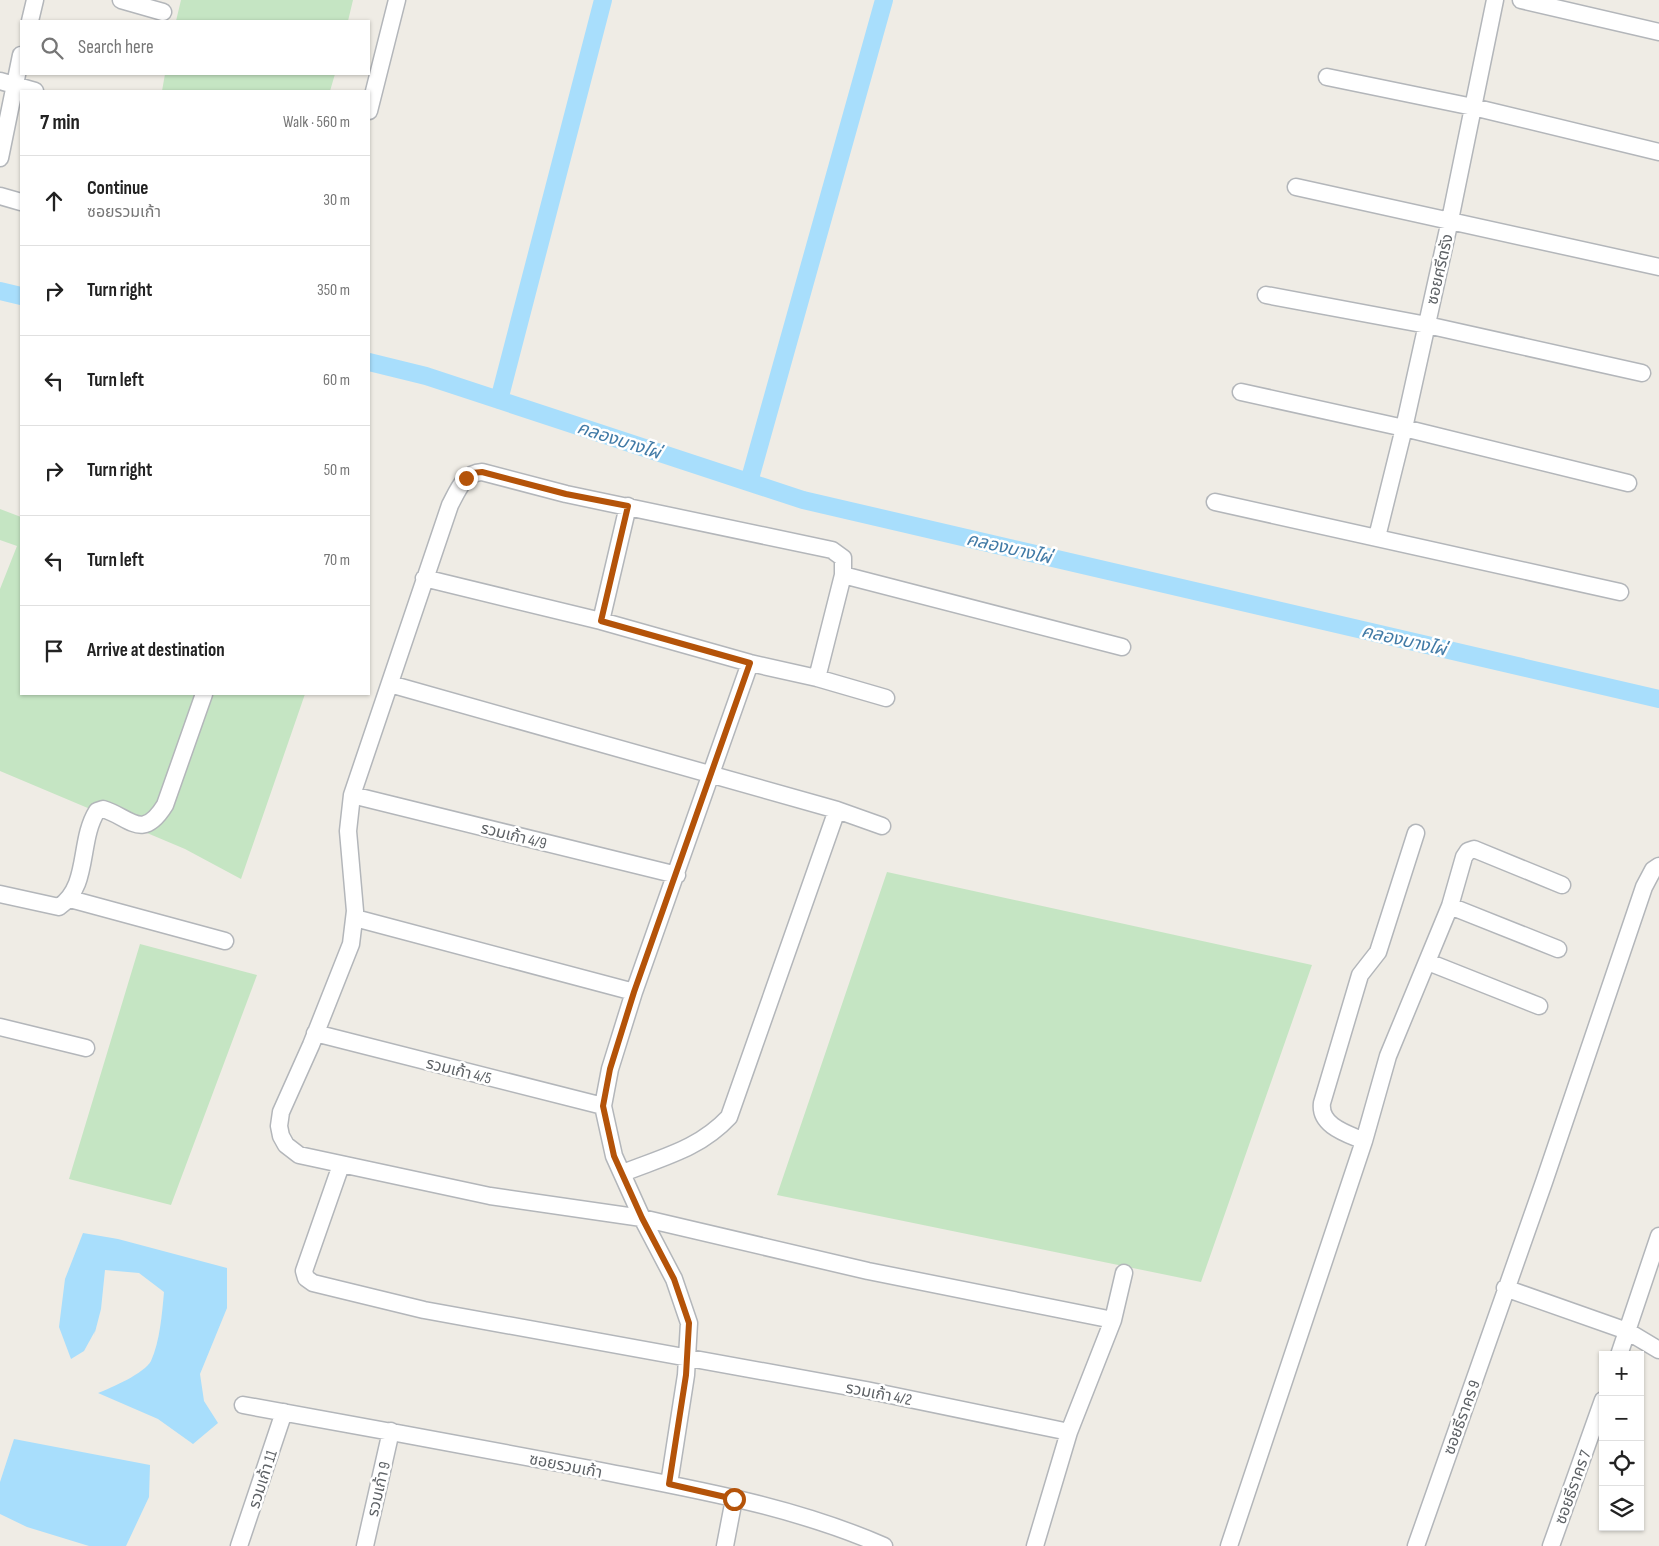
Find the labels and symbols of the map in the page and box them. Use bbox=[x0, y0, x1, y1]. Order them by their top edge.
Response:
street label: ซอยศรีตรัง bbox=[1423, 232, 1458, 307]
water label: คลองบางไผ่ bbox=[575, 417, 666, 465]
route end bbox=[455, 467, 478, 490]
water label: คลองบางไผ่ bbox=[964, 529, 1056, 569]
water label: คลองบางไผ่ bbox=[1359, 621, 1451, 661]
street label: รวมเก้า 4/9 bbox=[479, 819, 549, 854]
street label: รวมเก้า 4/5 bbox=[424, 1054, 493, 1089]
street label: ซอยธีราคร 9 bbox=[1440, 1378, 1485, 1457]
street label: รวมเก้า 4/2 bbox=[844, 1379, 913, 1410]
street label: ซอยธีราคร 7 bbox=[1551, 1447, 1596, 1527]
street label: รวมเก้า 11 bbox=[245, 1448, 282, 1511]
street label: ซอยรวมเก้า bbox=[528, 1450, 604, 1483]
street label: รวมเก้า 9 bbox=[364, 1460, 395, 1519]
route start bbox=[723, 1488, 746, 1511]

